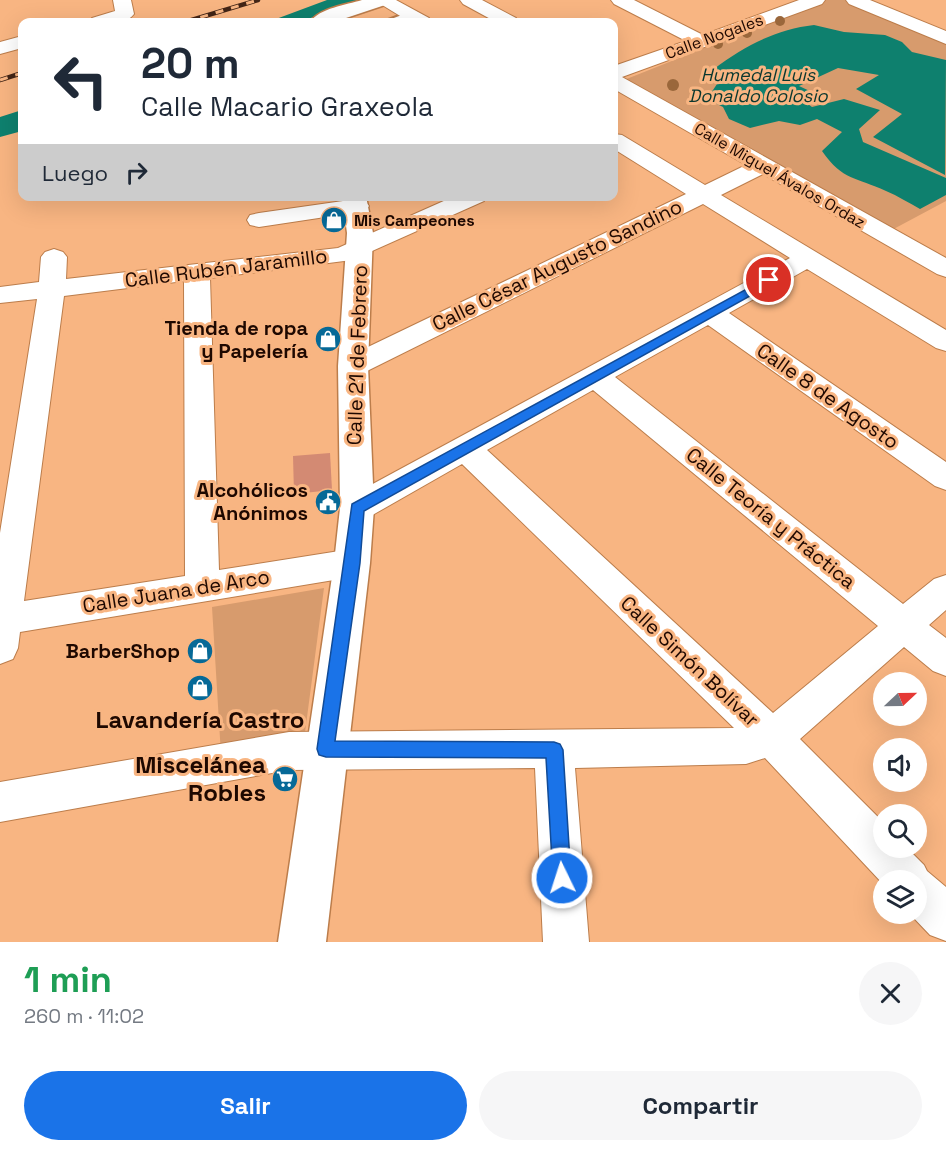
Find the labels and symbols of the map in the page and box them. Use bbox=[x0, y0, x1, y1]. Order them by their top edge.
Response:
street label: Calle Nogales bbox=[662, 9, 766, 64]
water label: Humedal Luis Donaldo Colosio bbox=[688, 63, 829, 107]
street label: Calle Miguel Ávalos Ordaz bbox=[690, 118, 869, 233]
street label: Calle César Augusto Sandino bbox=[428, 193, 686, 337]
shop icon: Mis Campeones bbox=[319, 205, 349, 235]
place label: Mis Campeones bbox=[354, 210, 475, 231]
street label: Calle Rubén Jaramillo bbox=[123, 243, 329, 293]
pin bbox=[743, 254, 794, 305]
street label: Calle 21 de Febrero bbox=[341, 264, 373, 446]
place label: Tienda de ropa y Papelería bbox=[164, 315, 308, 364]
shop icon: Tienda de ropa y Papelería bbox=[313, 324, 343, 354]
street label: Calle 8 de Agosto bbox=[752, 337, 904, 455]
street label: Calle Teoría y Práctica bbox=[681, 442, 861, 594]
place label: Alcohólicos Anónimos bbox=[196, 477, 308, 526]
public building icon: Alcohólicos Anónimos bbox=[313, 487, 343, 517]
street label: Calle Juana de Arco bbox=[81, 563, 271, 619]
street label: Calle Simón Bolívar bbox=[615, 590, 765, 732]
shop icon: BarberShop bbox=[185, 636, 215, 666]
place label: BarberShop bbox=[66, 638, 180, 664]
north arrow bbox=[873, 672, 927, 726]
shop icon: Lavandería Castro bbox=[185, 673, 215, 703]
place label: Lavandería Castro bbox=[95, 704, 305, 735]
place label: Miscelánea Robles bbox=[135, 749, 266, 808]
supermarket icon: Miscelánea Robles bbox=[270, 764, 300, 794]
position arrow bbox=[530, 846, 594, 910]

